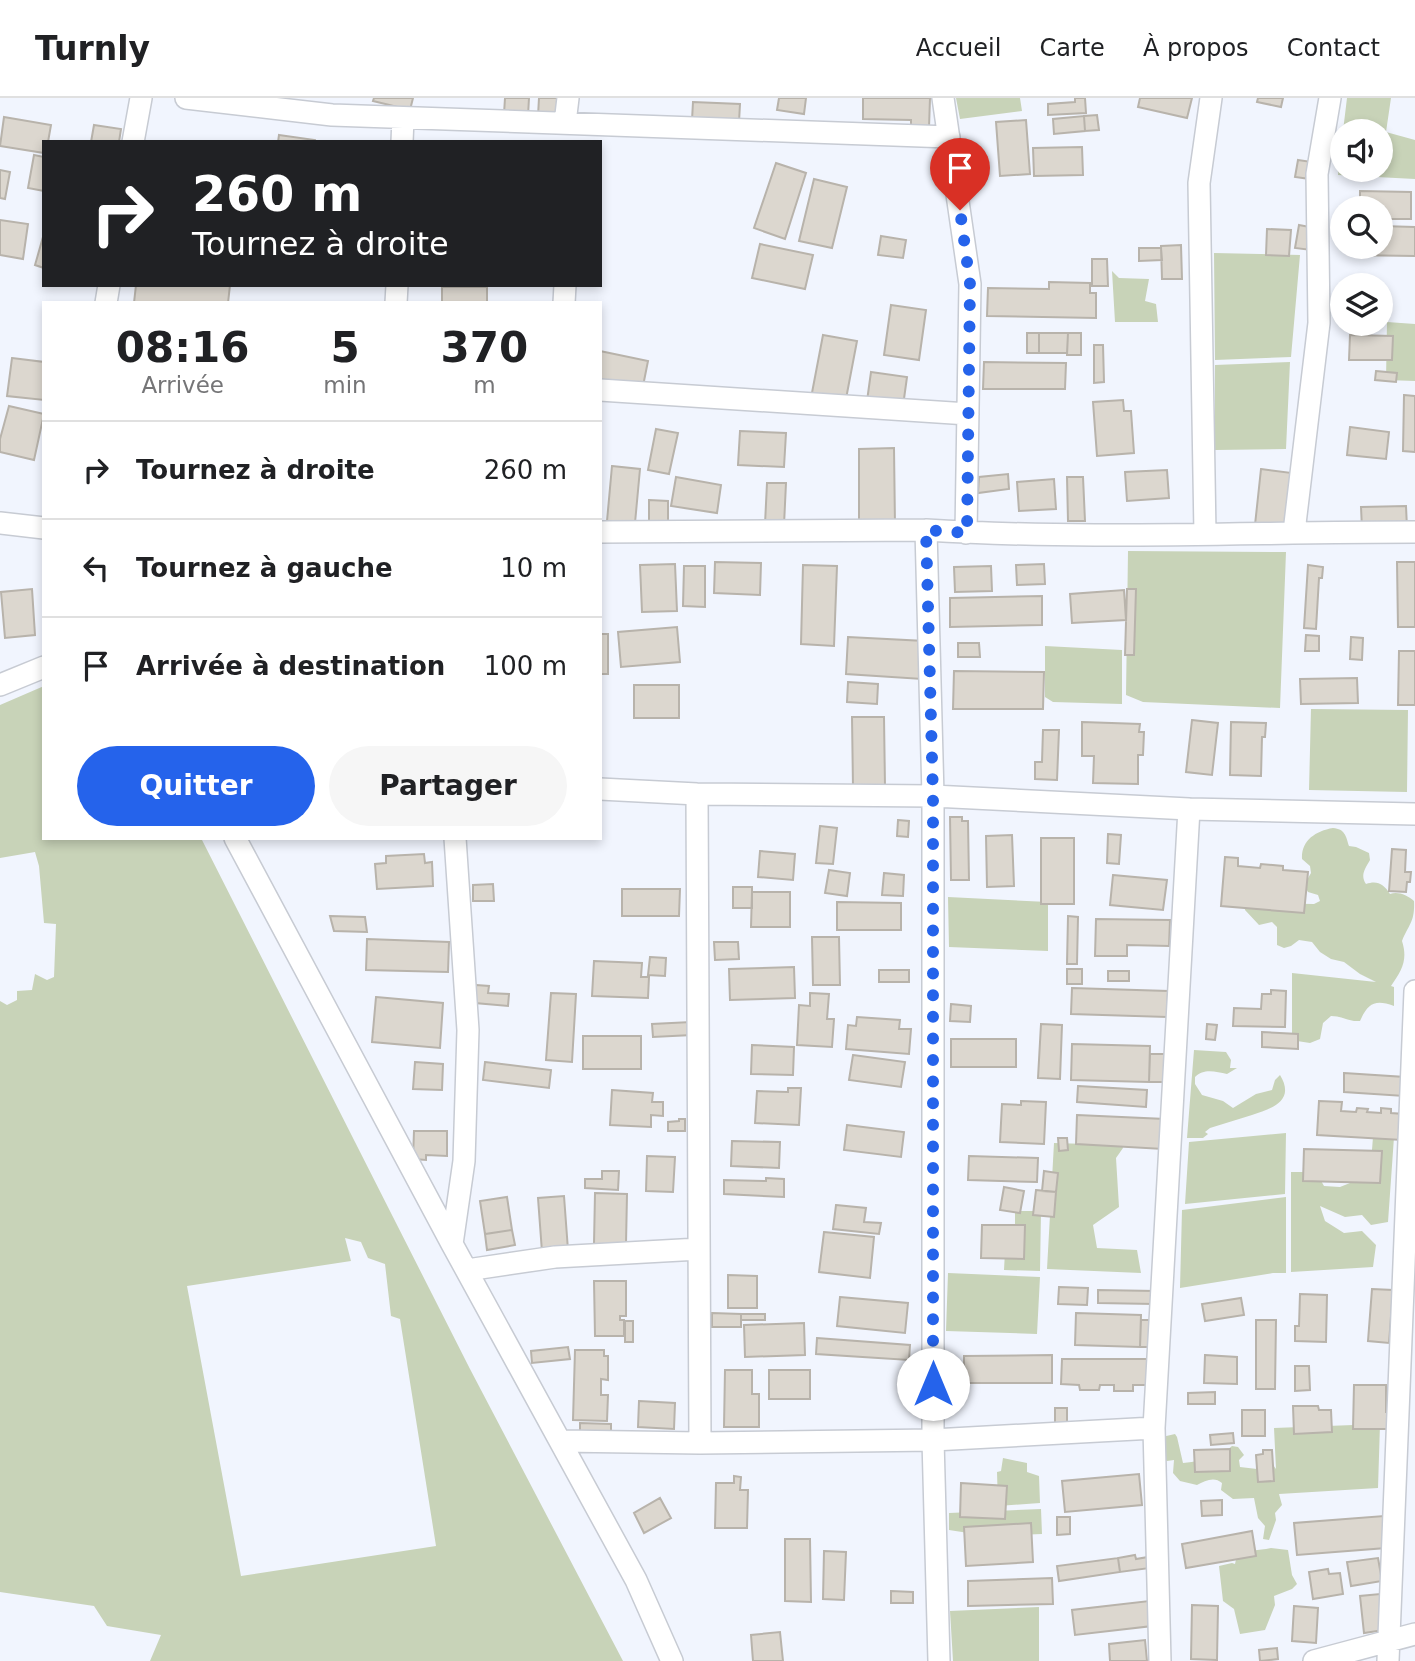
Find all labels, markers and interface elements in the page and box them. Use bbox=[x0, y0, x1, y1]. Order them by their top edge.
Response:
text: Turnly bbox=[35, 29, 150, 68]
text: Accueil bbox=[916, 34, 1001, 62]
text: Carte bbox=[1039, 34, 1105, 62]
text: À propos bbox=[1143, 34, 1249, 62]
text: Contact bbox=[1287, 34, 1380, 62]
map controls bbox=[1330, 119, 1393, 336]
button: sound bbox=[1330, 119, 1393, 182]
pin bbox=[930, 138, 990, 210]
icon: arrive bbox=[941, 149, 979, 187]
text: 260 m bbox=[192, 166, 362, 223]
icon: right bbox=[77, 168, 168, 259]
button: search bbox=[1330, 196, 1393, 259]
text: Tournez à droite bbox=[192, 225, 449, 263]
button: layers bbox=[1330, 273, 1393, 336]
text: 08:16 bbox=[116, 323, 250, 372]
text: 5 bbox=[330, 323, 360, 372]
text: 370 bbox=[441, 323, 528, 372]
text: Arrivée bbox=[141, 372, 224, 398]
text: min bbox=[323, 372, 367, 398]
text: m bbox=[473, 372, 496, 398]
icon: right bbox=[77, 451, 115, 489]
text: Tournez à droite bbox=[136, 455, 375, 485]
text: 260 m bbox=[484, 455, 567, 485]
icon: left bbox=[77, 549, 115, 587]
text: Tournez à gauche bbox=[136, 553, 393, 583]
text: 10 m bbox=[500, 553, 567, 583]
icon: arrive bbox=[77, 647, 115, 685]
text: Arrivée à destination bbox=[136, 651, 445, 681]
text: 100 m bbox=[484, 651, 567, 681]
button: Quitter bbox=[77, 746, 315, 826]
button: Partager bbox=[329, 746, 567, 826]
position arrow bbox=[896, 1347, 970, 1421]

